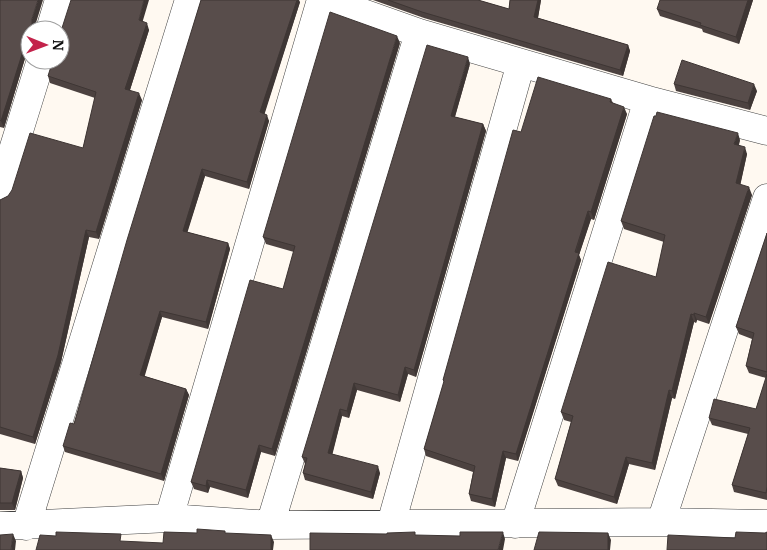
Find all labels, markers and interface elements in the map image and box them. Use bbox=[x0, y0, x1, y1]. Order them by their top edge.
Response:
north arrow bbox=[20, 20, 70, 70]
text: N bbox=[49, 40, 67, 51]

